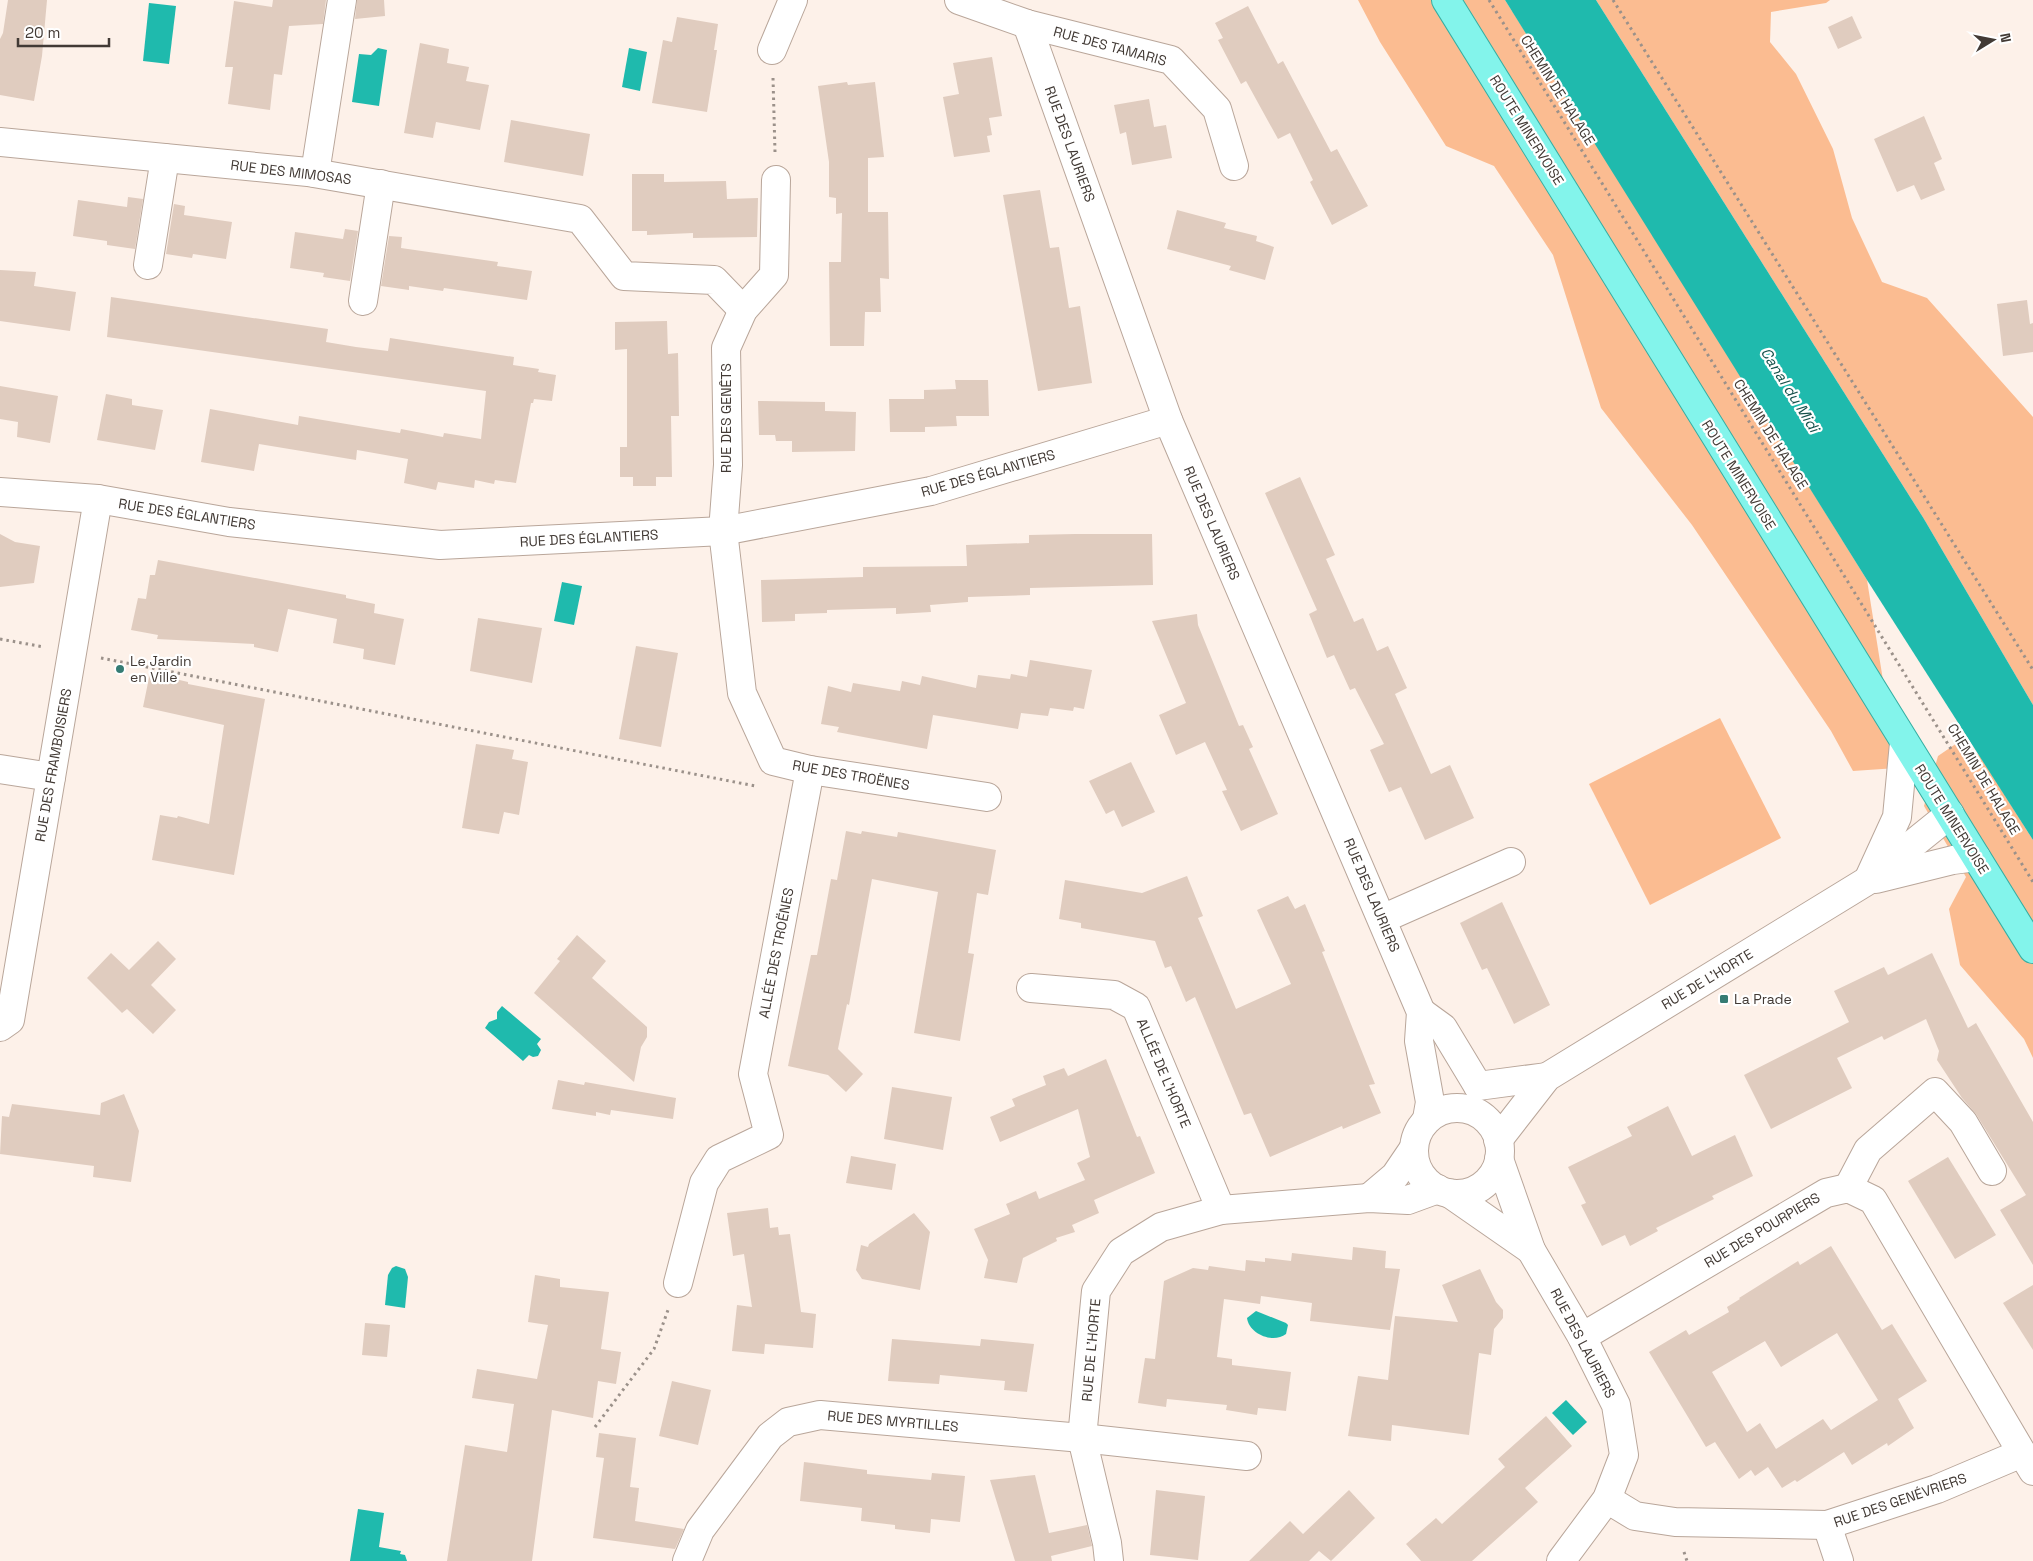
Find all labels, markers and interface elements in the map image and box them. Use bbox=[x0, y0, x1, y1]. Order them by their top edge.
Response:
scale bar bbox=[18, 15, 109, 47]
north arrow bbox=[1968, 15, 2018, 65]
street label: RUE DES TAMARIS bbox=[1051, 22, 1169, 70]
text: 20 m bbox=[25, 23, 60, 42]
street label: CHEMIN DE HALAGE bbox=[1517, 32, 1599, 149]
text: N bbox=[1996, 32, 2015, 44]
street label: ROUTE MINERVOISE bbox=[1486, 72, 1568, 188]
street label: RUE DES LAURIERS bbox=[1041, 84, 1099, 204]
street label: RUE DES MIMOSAS bbox=[229, 156, 353, 188]
water label: Canal du Midi bbox=[1757, 344, 1825, 438]
street label: RUE DES GENÊTS bbox=[717, 363, 735, 473]
street label: CHEMIN DE HALAGE bbox=[1730, 376, 1812, 493]
street label: ROUTE MINERVOISE bbox=[1698, 417, 1780, 533]
street label: RUE DES ÉGLANTIERS bbox=[919, 445, 1057, 501]
street label: RUE DES LAURIERS bbox=[1180, 463, 1244, 583]
street label: RUE DES ÉGLANTIERS bbox=[117, 494, 257, 534]
street label: RUE DES ÉGLANTIERS bbox=[519, 525, 659, 551]
place label: Le Jardin en Ville bbox=[130, 652, 192, 686]
marker: Le Jardin en Ville bbox=[114, 663, 126, 675]
street label: RUE DES FRAMBOISIERS bbox=[31, 687, 75, 843]
street label: CHEMIN DE HALAGE bbox=[1944, 720, 2024, 838]
street label: RUE DES TROËNES bbox=[791, 756, 911, 794]
street label: ROUTE MINERVOISE bbox=[1911, 761, 1993, 877]
street label: RUE DES LAURIERS bbox=[1340, 835, 1404, 955]
street label: ALLÉE DES TROËNES bbox=[755, 886, 797, 1020]
street label: RUE DE L'HORTE bbox=[1658, 945, 1756, 1013]
place label: La Prade bbox=[1734, 990, 1792, 1008]
marker: La Prade bbox=[1718, 993, 1730, 1005]
street label: ALLÉE DE L'HORTE bbox=[1133, 1016, 1195, 1131]
street label: RUE DES POURPIERS bbox=[1701, 1188, 1823, 1272]
street label: RUE DES LAURIERS bbox=[1546, 1285, 1620, 1401]
street label: RUE DE L'HORTE bbox=[1078, 1298, 1104, 1402]
street label: RUE DES MYRTILLES bbox=[827, 1406, 959, 1436]
street label: RUE DES GENÉVRIERS bbox=[1831, 1469, 1969, 1531]

